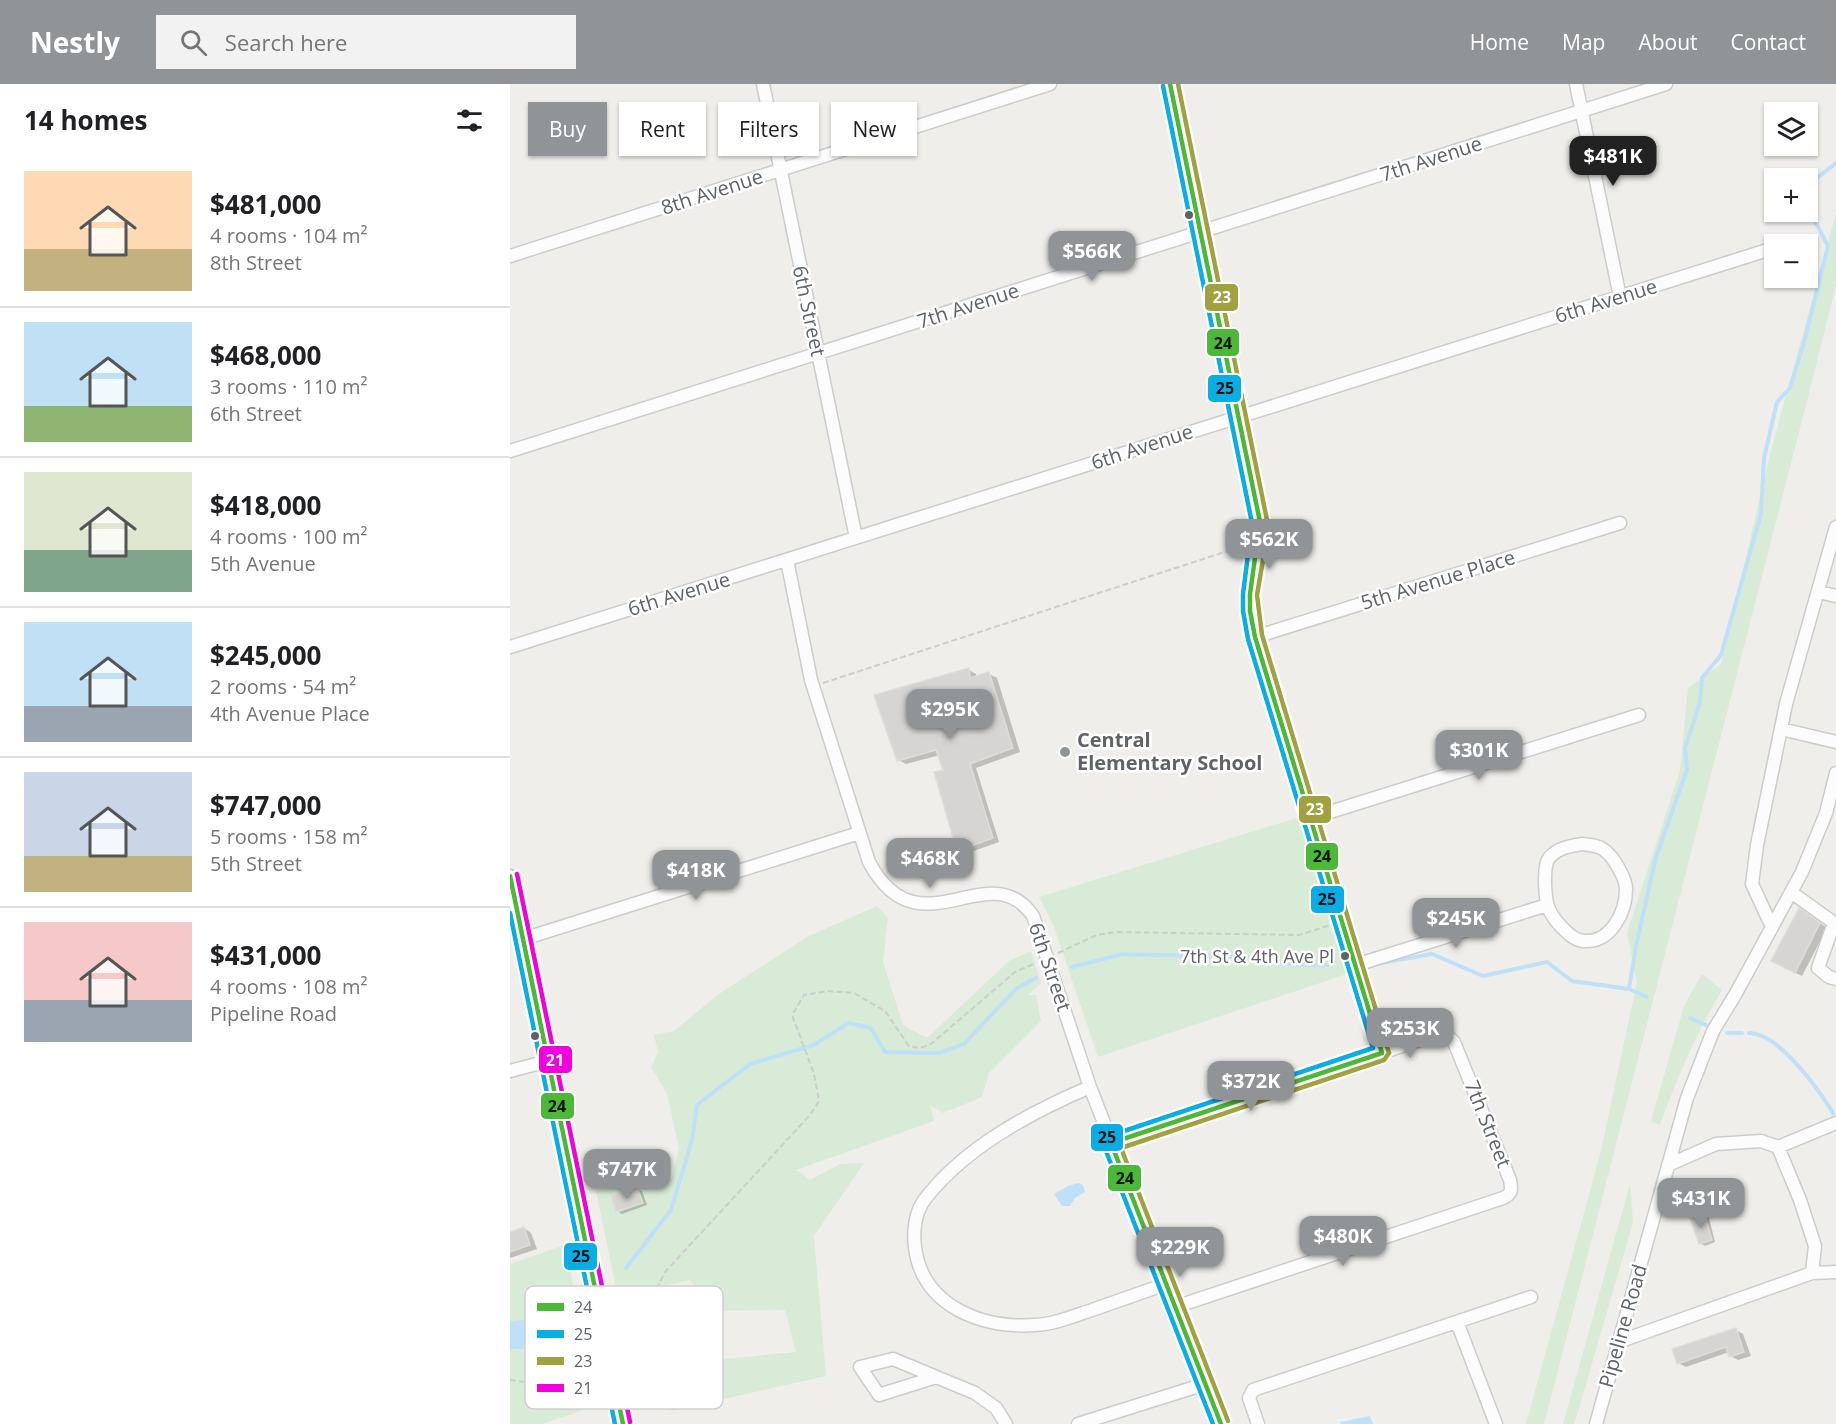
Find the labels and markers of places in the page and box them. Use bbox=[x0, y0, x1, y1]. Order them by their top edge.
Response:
pin: $481K bbox=[1571, 136, 1655, 187]
unlabelled marker bbox=[1183, 209, 1195, 221]
pin: $566K bbox=[1050, 231, 1134, 282]
pin: $562K bbox=[1227, 519, 1311, 570]
pin: $295K bbox=[908, 689, 992, 740]
place label: Central Elementary School bbox=[1077, 726, 1262, 776]
pin: $301K bbox=[1437, 730, 1521, 781]
marker: Central Elementary School bbox=[1058, 745, 1072, 759]
pin: $468K bbox=[888, 838, 972, 889]
pin: $418K bbox=[654, 850, 738, 901]
pin: $245K bbox=[1414, 898, 1498, 949]
place label: 7th St & 4th Ave Pl bbox=[1180, 944, 1334, 968]
marker: 7th St & 4th Ave Pl bbox=[1339, 950, 1351, 962]
pin: $253K bbox=[1368, 1008, 1452, 1059]
unlabelled marker bbox=[529, 1030, 541, 1042]
pin: $372K bbox=[1209, 1061, 1293, 1112]
pin: $747K bbox=[585, 1149, 669, 1200]
pin: $431K bbox=[1659, 1178, 1743, 1229]
pin: $480K bbox=[1301, 1216, 1385, 1267]
pin: $229K bbox=[1138, 1227, 1222, 1278]

